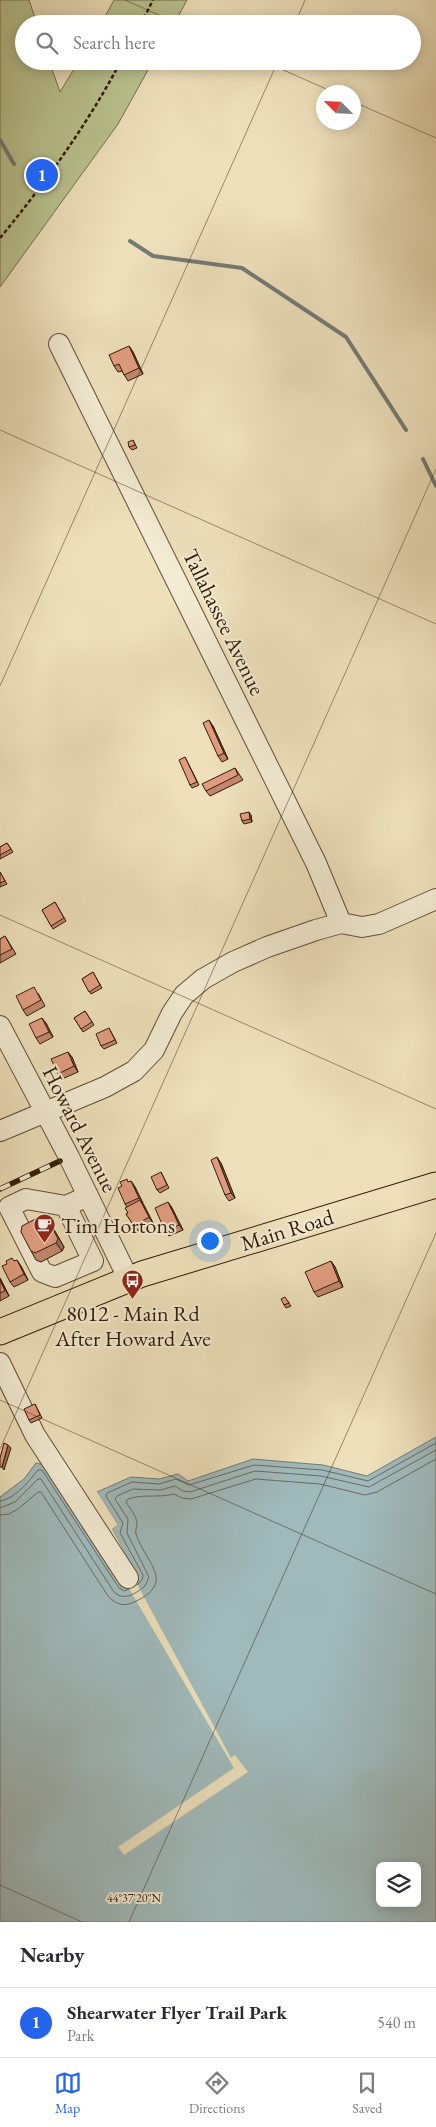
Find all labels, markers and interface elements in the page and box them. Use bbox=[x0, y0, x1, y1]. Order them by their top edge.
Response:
search box bbox=[15, 15, 421, 70]
icon: search bbox=[33, 29, 61, 57]
text: Search here bbox=[73, 30, 155, 55]
north arrow bbox=[316, 85, 361, 130]
pin: 1 bbox=[26, 156, 58, 194]
street label: Tallahassee Avenue bbox=[176, 544, 272, 700]
street label: Howard Avenue bbox=[36, 1061, 124, 1197]
street label: Main Road bbox=[237, 1202, 338, 1258]
place label: Tim Hortons bbox=[61, 1211, 175, 1240]
cafe icon: Tim Hortons bbox=[33, 1213, 57, 1244]
your location bbox=[197, 1228, 223, 1254]
bus stop icon: 8012 - Main Rd After Howard Ave bbox=[121, 1268, 145, 1299]
place label: 8012 - Main Rd After Howard Ave bbox=[54, 1299, 211, 1353]
map controls bbox=[376, 1862, 421, 1907]
button: layers bbox=[376, 1862, 421, 1907]
text: 44°37'20"N bbox=[107, 1890, 161, 1906]
text: Nearby bbox=[20, 1941, 84, 1968]
text: Shearwater Flyer Trail Park bbox=[67, 2000, 287, 2025]
text: 1 bbox=[32, 2012, 40, 2033]
text: 540 m bbox=[377, 2012, 416, 2033]
text: Park bbox=[67, 2025, 94, 2046]
tab: Map bbox=[54, 2069, 82, 2117]
tab: Directions bbox=[189, 2069, 245, 2117]
tab: Saved bbox=[352, 2069, 382, 2117]

